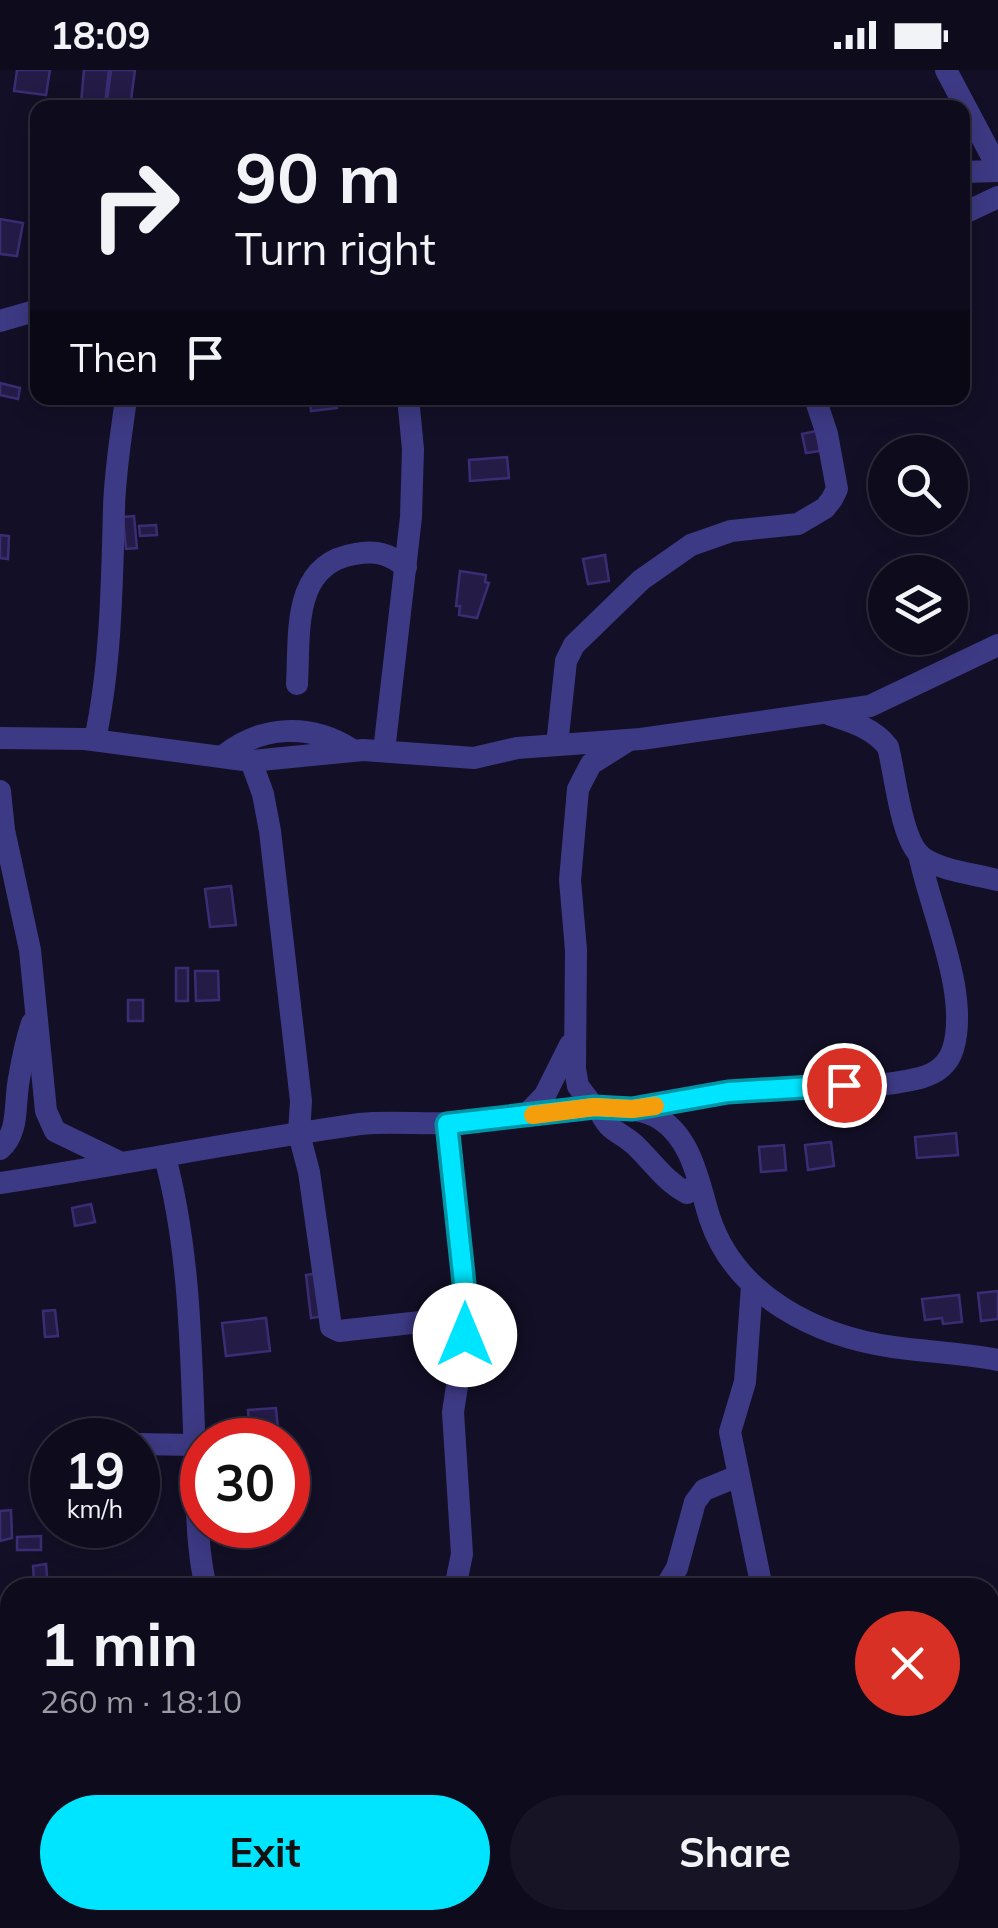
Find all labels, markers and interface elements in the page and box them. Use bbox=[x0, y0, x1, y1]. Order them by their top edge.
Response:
text: 18:09 bbox=[50, 11, 151, 59]
text: 90 m bbox=[235, 133, 401, 221]
icon: right bbox=[70, 140, 200, 270]
text: Turn right bbox=[235, 220, 436, 276]
icon: arrive bbox=[178, 330, 233, 385]
text: Then bbox=[70, 334, 158, 382]
map controls bbox=[868, 435, 968, 655]
button: search bbox=[868, 435, 968, 535]
button: layers bbox=[868, 555, 968, 655]
pin bbox=[802, 1043, 887, 1128]
icon: arrive bbox=[817, 1058, 872, 1113]
position arrow bbox=[413, 1283, 517, 1387]
speed limit sign: 30 bbox=[180, 1418, 310, 1548]
text: 19 bbox=[65, 1439, 125, 1502]
text: km/h bbox=[67, 1493, 123, 1524]
text: 1 min bbox=[40, 1606, 198, 1681]
button: close bbox=[855, 1611, 960, 1716]
text: 260 m · 18:10 bbox=[40, 1681, 242, 1721]
button: Exit bbox=[40, 1795, 490, 1910]
button: Share bbox=[510, 1795, 960, 1910]

